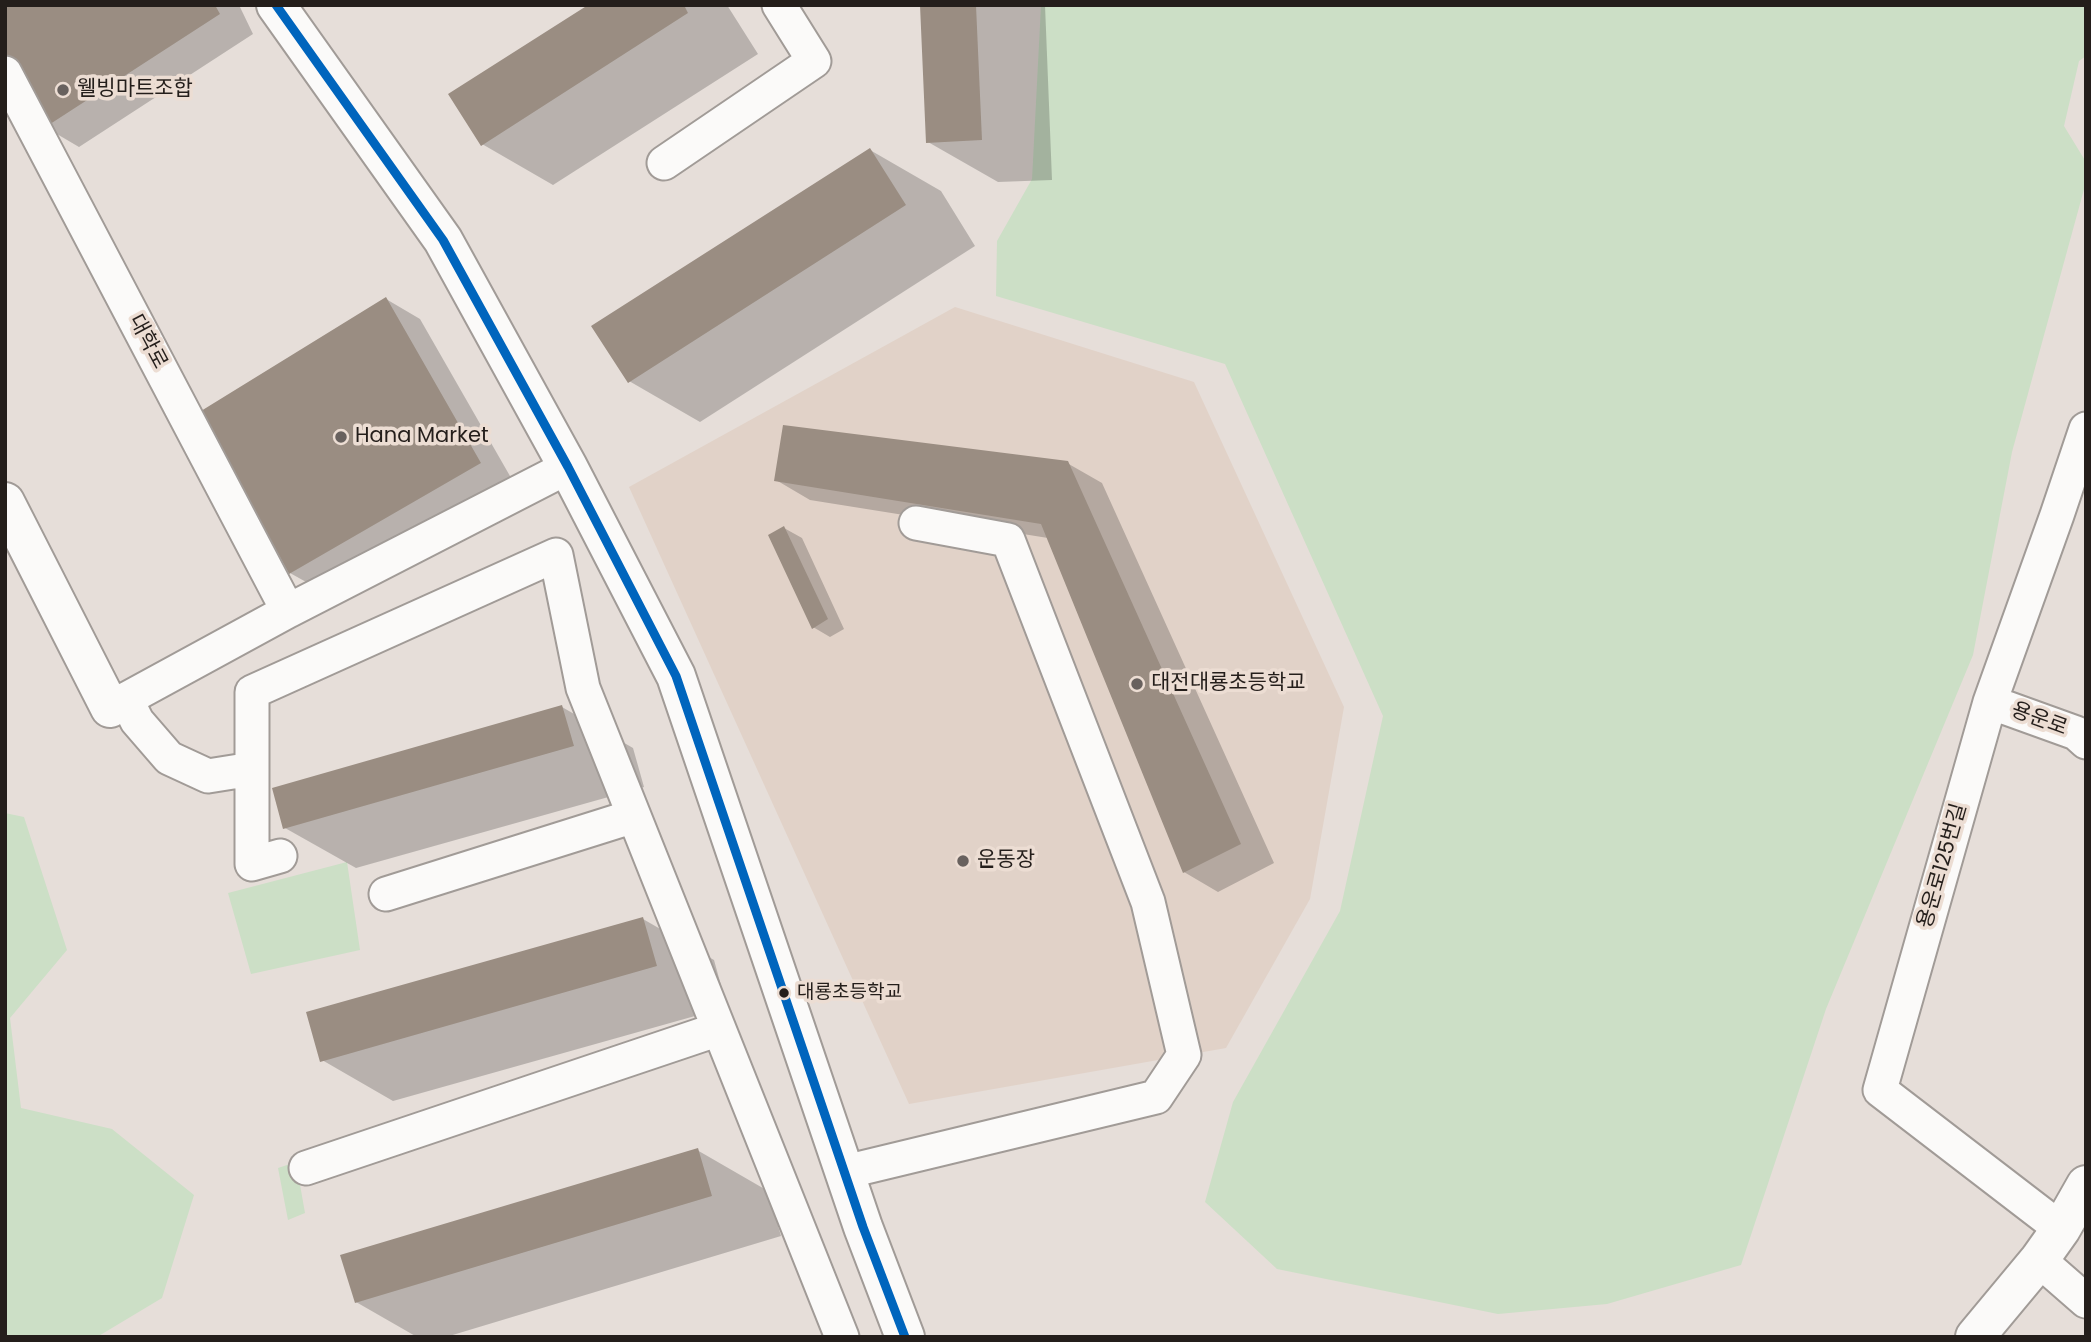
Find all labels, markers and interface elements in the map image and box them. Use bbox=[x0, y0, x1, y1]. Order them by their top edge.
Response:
place label: 웰빙마트조합 bbox=[77, 77, 193, 103]
marker: 웰빙마트조합 bbox=[55, 82, 71, 98]
street label: 대학로 bbox=[122, 310, 172, 374]
place label: Hana Market bbox=[355, 424, 489, 450]
marker: Hana Market bbox=[333, 429, 349, 445]
place label: 대전대룡초등학교 bbox=[1151, 671, 1306, 697]
marker: 대전대룡초등학교 bbox=[1129, 676, 1145, 692]
street label: 용운로 bbox=[2007, 698, 2071, 742]
street label: 용운로125번길 bbox=[1913, 801, 1973, 931]
place label: 운동장 bbox=[977, 848, 1035, 874]
marker: 운동장 bbox=[955, 853, 971, 869]
place label: 대룡초등학교 bbox=[797, 982, 902, 1004]
marker: 대룡초등학교 bbox=[777, 986, 791, 1000]

